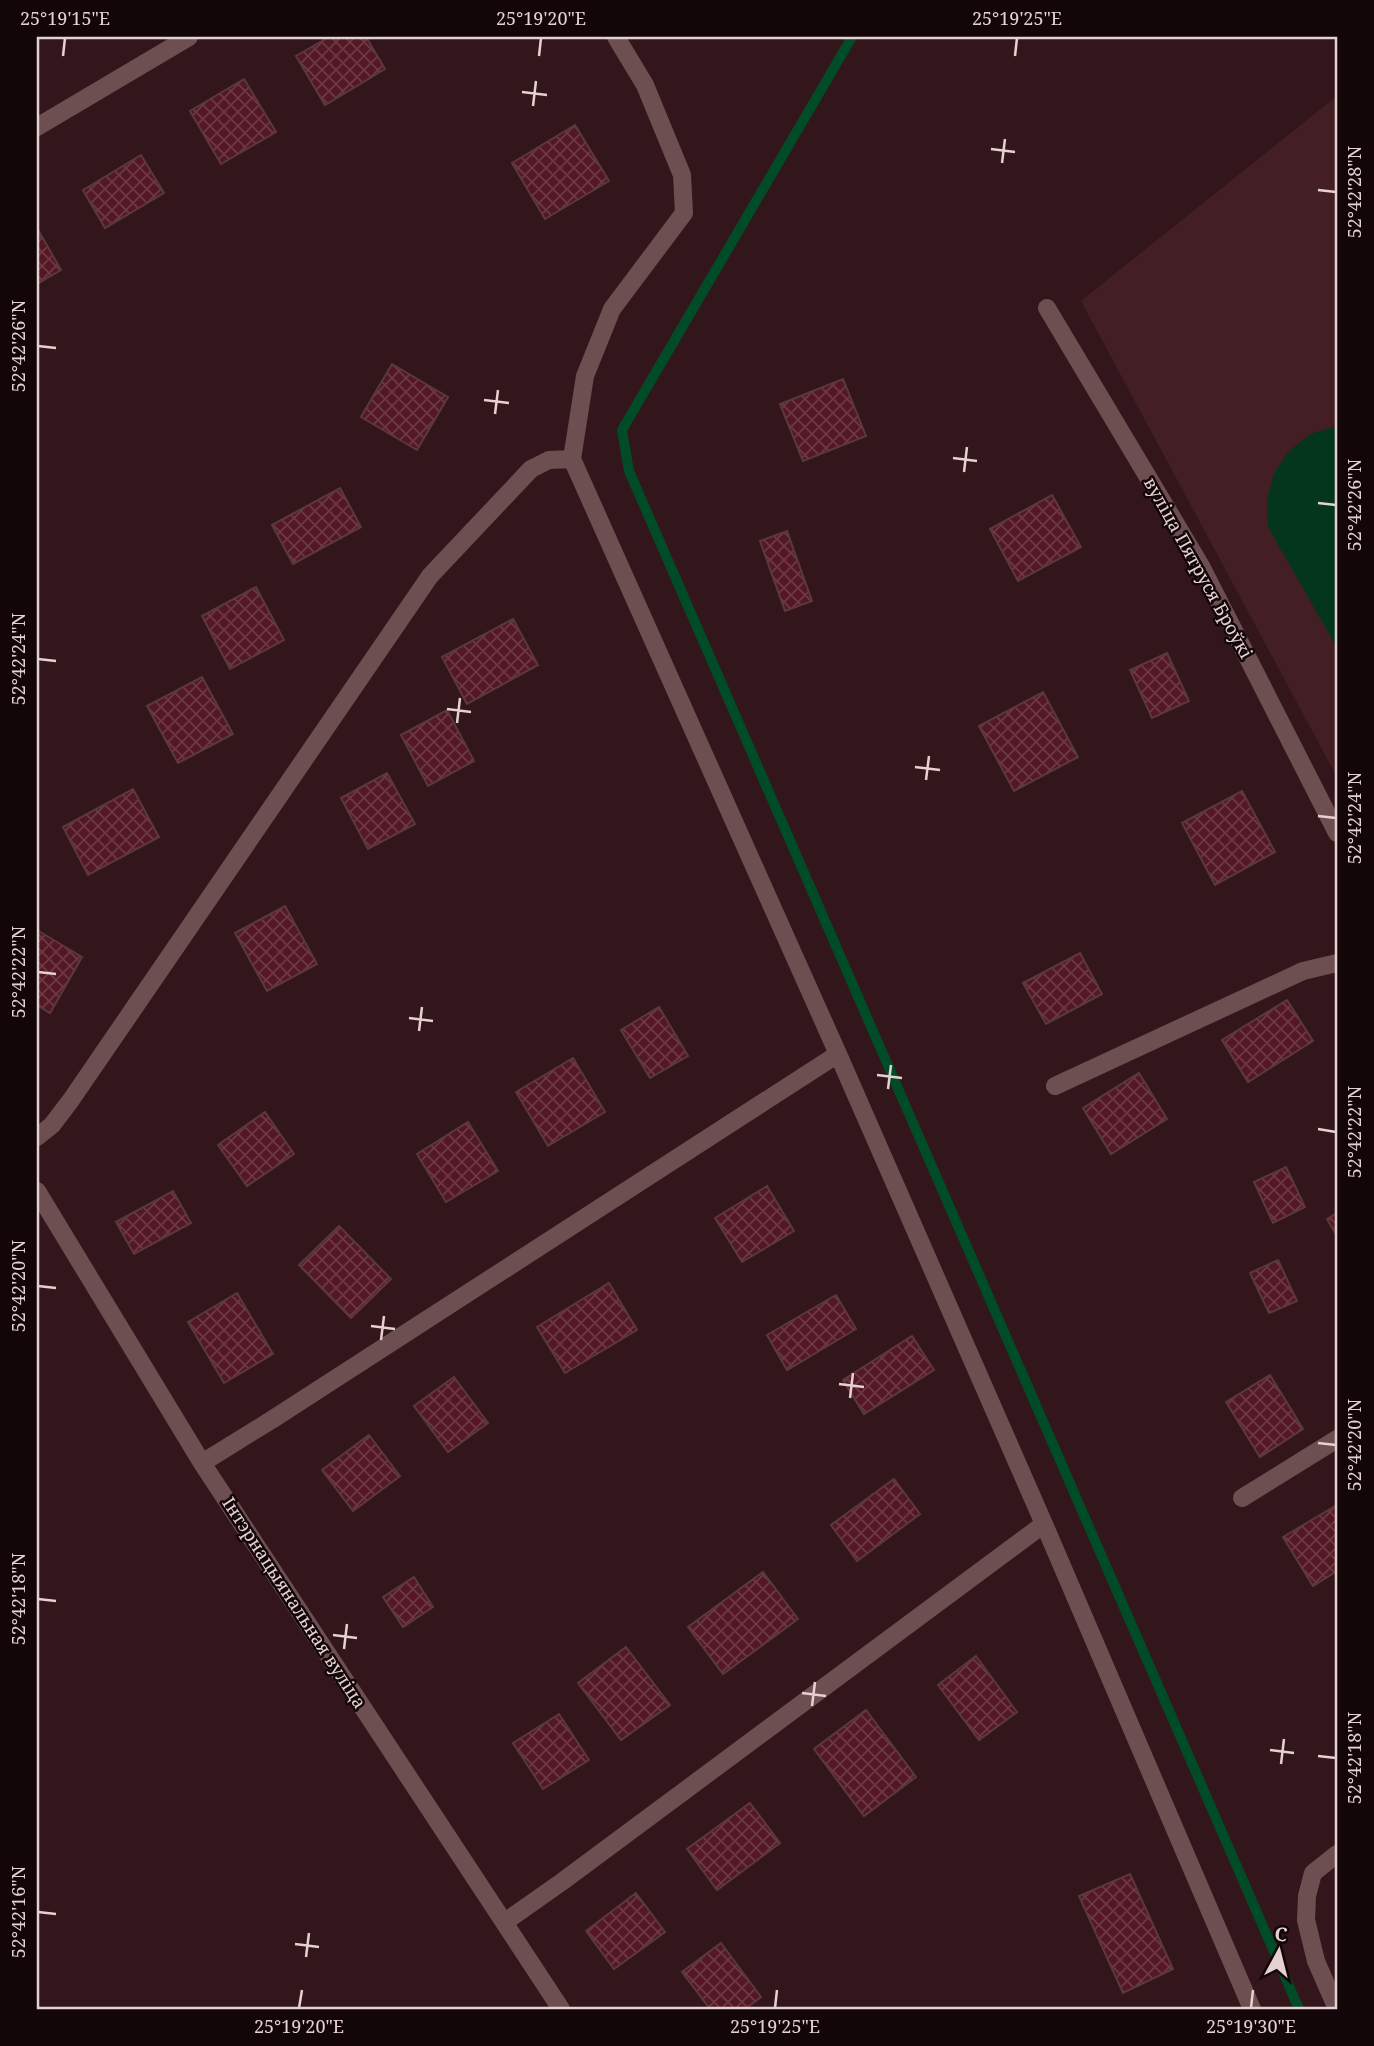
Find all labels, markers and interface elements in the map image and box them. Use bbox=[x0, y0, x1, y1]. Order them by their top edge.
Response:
text: 25°19'15"E bbox=[20, 6, 110, 30]
text: 25°19'20"E bbox=[496, 6, 586, 30]
text: 25°19'25"E bbox=[972, 6, 1062, 30]
text: 52°42'28"N bbox=[1342, 145, 1366, 238]
text: 52°42'26"N bbox=[6, 299, 30, 392]
text: 52°42'26"N bbox=[1342, 458, 1366, 551]
street label: вуліца Пятруся Броўкі bbox=[1139, 472, 1259, 663]
text: 52°42'24"N bbox=[6, 612, 30, 705]
text: 52°42'24"N bbox=[1342, 771, 1366, 864]
text: 52°42'22"N bbox=[6, 925, 30, 1018]
text: 52°42'22"N bbox=[1342, 1085, 1366, 1178]
text: 52°42'20"N bbox=[6, 1239, 30, 1332]
text: 52°42'20"N bbox=[1342, 1398, 1366, 1491]
street label: Інтэрнацыянальная вуліца bbox=[217, 1492, 372, 1713]
text: 52°42'18"N bbox=[6, 1552, 30, 1645]
text: 52°42'18"N bbox=[1342, 1711, 1366, 1804]
text: 52°42'16"N bbox=[6, 1865, 30, 1958]
north arrow bbox=[1244, 1916, 1314, 1986]
text: С bbox=[1273, 1920, 1289, 1948]
text: 25°19'20"E bbox=[254, 2014, 344, 2038]
text: 25°19'25"E bbox=[730, 2014, 820, 2038]
text: 25°19'30"E bbox=[1206, 2014, 1296, 2038]

